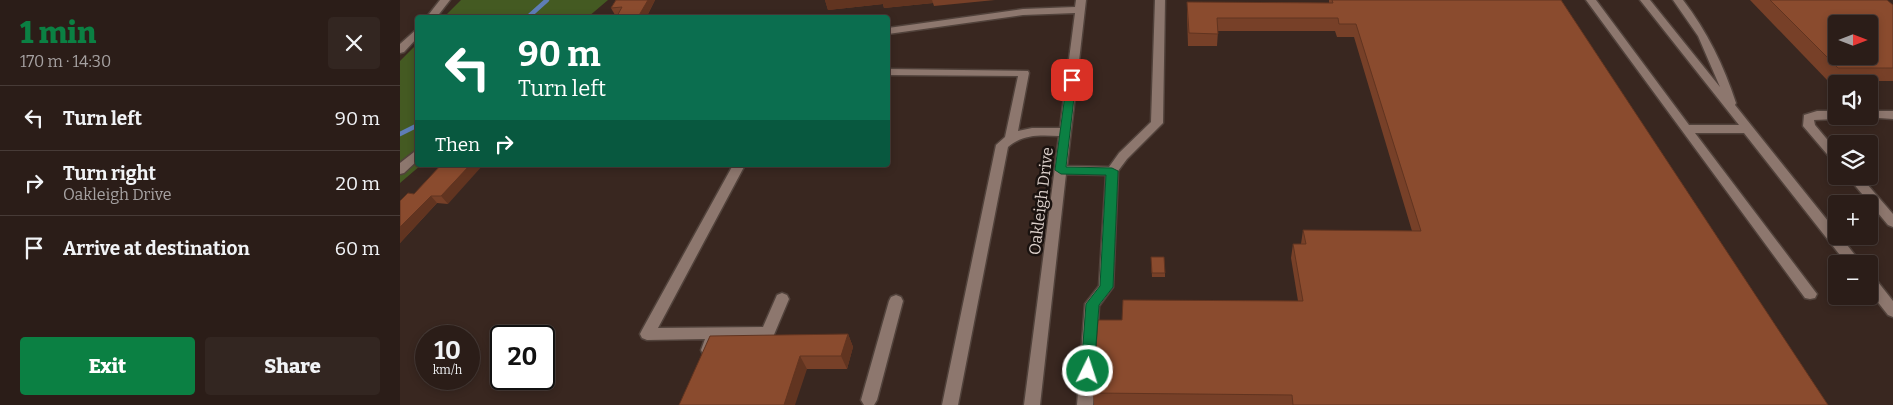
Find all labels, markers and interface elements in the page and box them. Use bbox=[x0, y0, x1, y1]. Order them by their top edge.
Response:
text: 1 min bbox=[20, 15, 96, 51]
north arrow bbox=[1828, 15, 1878, 65]
map controls bbox=[1828, 15, 1878, 305]
button: close bbox=[328, 17, 380, 69]
text: 90 m bbox=[518, 33, 601, 75]
icon: left bbox=[435, 35, 500, 100]
text: 170 m · 14:30 bbox=[20, 52, 111, 71]
pin bbox=[1051, 59, 1093, 101]
icon: arrive bbox=[1058, 66, 1086, 94]
text: Turn left bbox=[518, 75, 606, 102]
button: sound bbox=[1828, 75, 1878, 125]
icon: left bbox=[20, 104, 48, 132]
text: Turn left bbox=[63, 107, 142, 130]
text: 90 m bbox=[335, 107, 380, 130]
icon: right bbox=[490, 130, 518, 158]
text: Then bbox=[435, 133, 480, 156]
button: layers bbox=[1828, 135, 1878, 185]
street label: Oakleigh Drive bbox=[1025, 146, 1057, 256]
text: Turn right bbox=[63, 162, 156, 185]
icon: right bbox=[20, 169, 48, 197]
text: 20 m bbox=[336, 172, 380, 195]
text: Oakleigh Drive bbox=[63, 185, 172, 204]
button: + bbox=[1828, 195, 1878, 245]
icon: arrive bbox=[20, 234, 48, 262]
text: Arrive at destination bbox=[63, 237, 250, 260]
text: 60 m bbox=[335, 237, 380, 260]
button: − bbox=[1828, 255, 1878, 305]
speed limit sign: 20 bbox=[490, 325, 555, 390]
text: 10 bbox=[434, 336, 461, 366]
button: Exit bbox=[20, 337, 195, 395]
button: Share bbox=[205, 337, 380, 395]
position arrow bbox=[1061, 344, 1113, 396]
text: km/h bbox=[433, 363, 462, 377]

